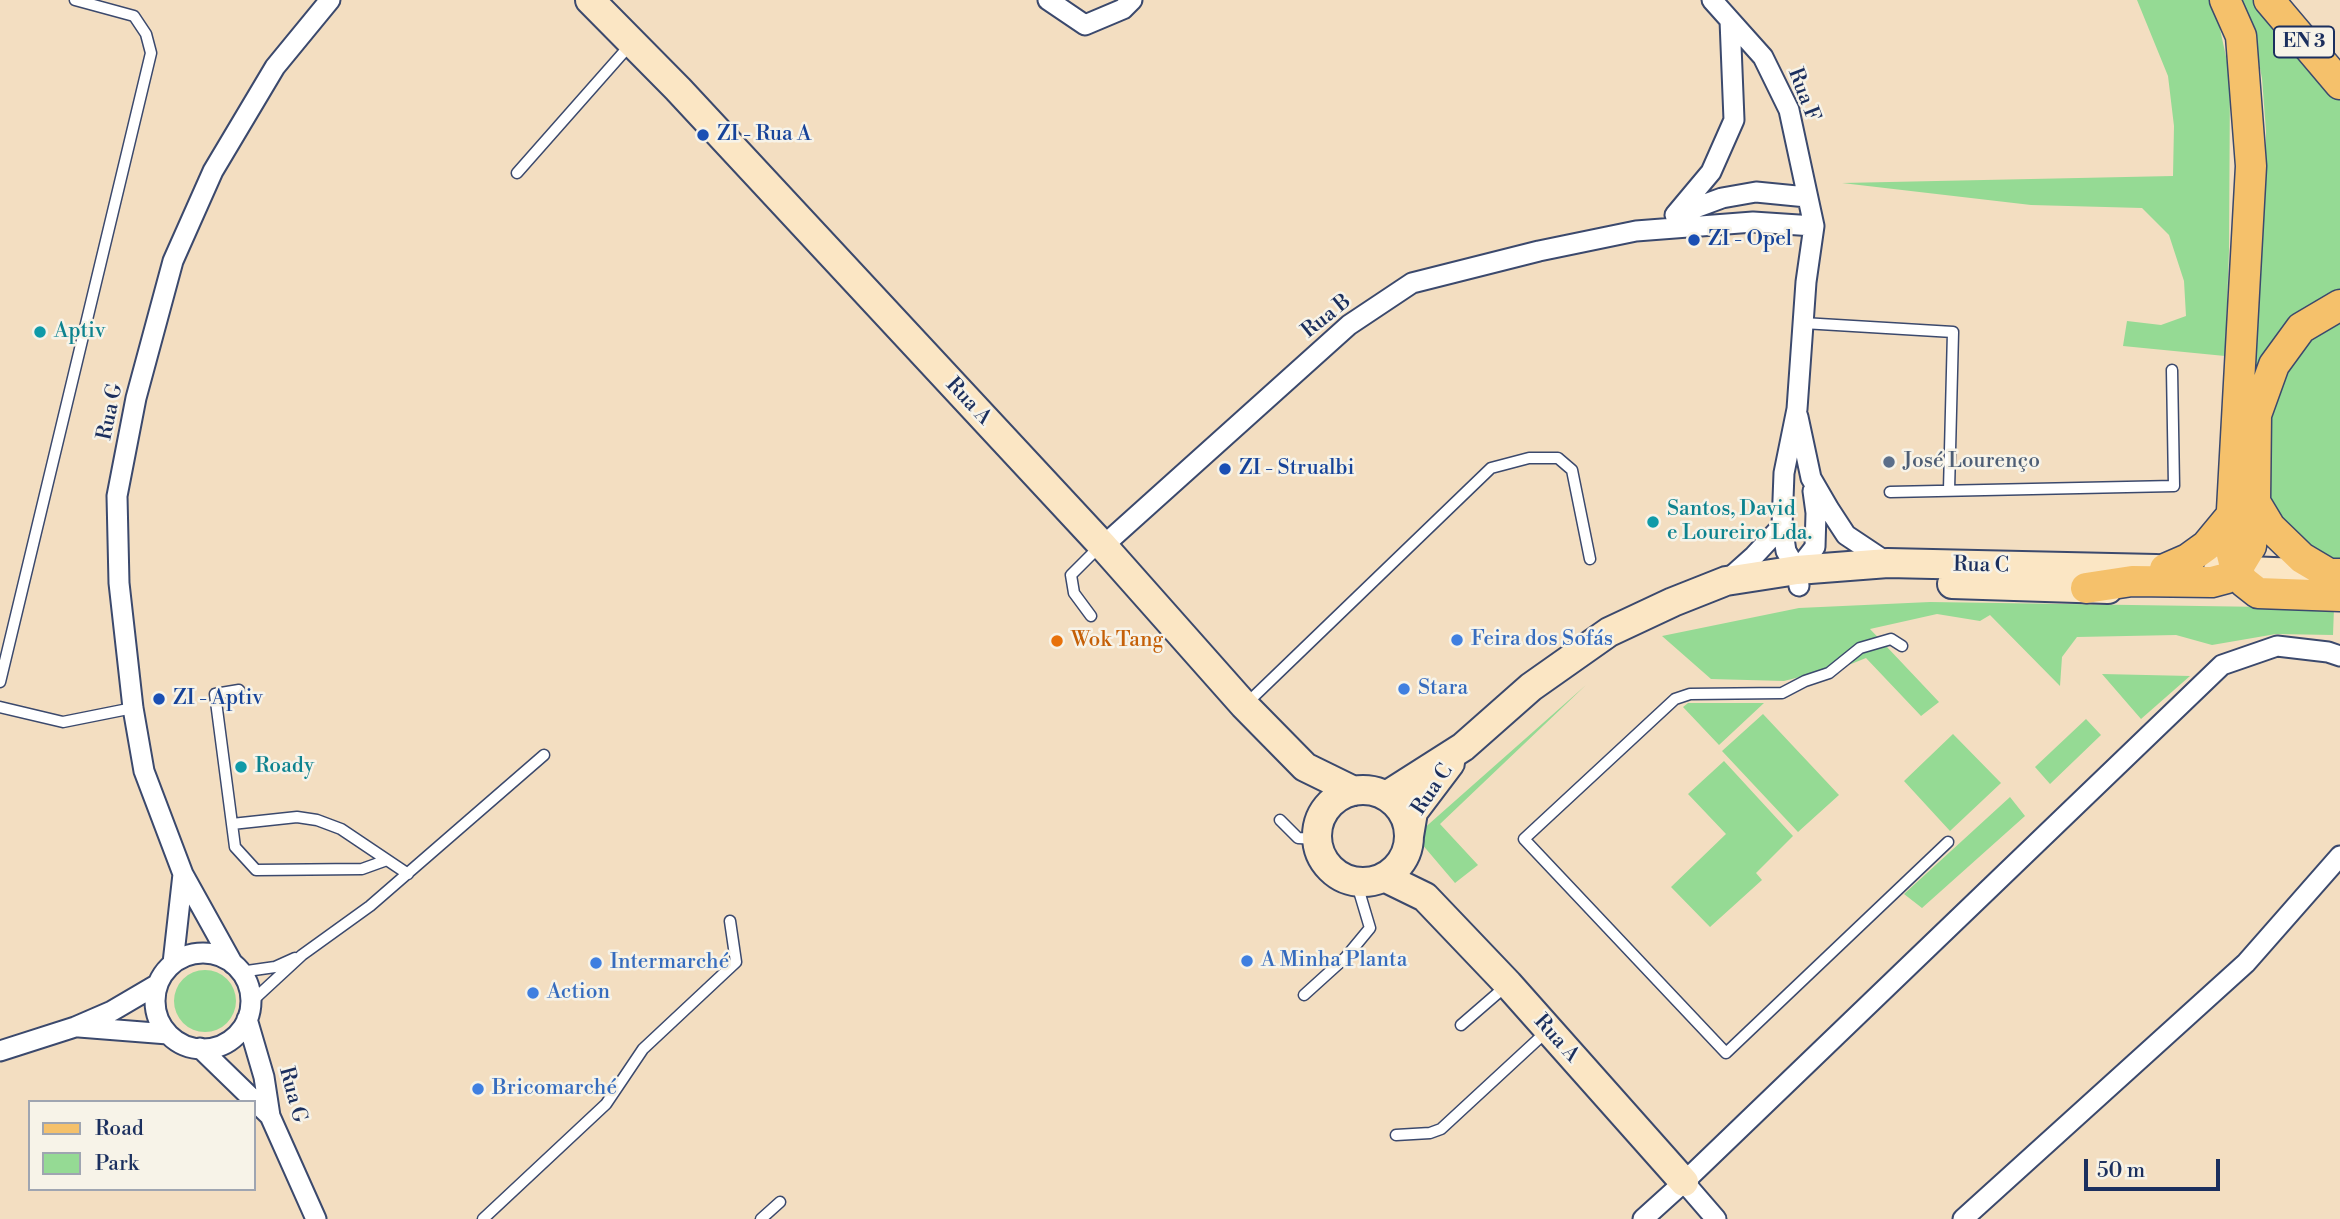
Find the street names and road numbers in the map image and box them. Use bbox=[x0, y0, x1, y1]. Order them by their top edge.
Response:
road number: EN 3 bbox=[2274, 26, 2334, 58]
street label: Rua F bbox=[1781, 65, 1825, 125]
street label: Rua B bbox=[1297, 290, 1357, 344]
street label: Rua A bbox=[940, 373, 996, 431]
street label: Rua G bbox=[93, 382, 129, 442]
street label: Rua C bbox=[1953, 553, 2009, 579]
street label: Rua C bbox=[1407, 760, 1459, 820]
street label: Rua A bbox=[1528, 1010, 1584, 1068]
street label: Rua G bbox=[272, 1064, 312, 1126]

